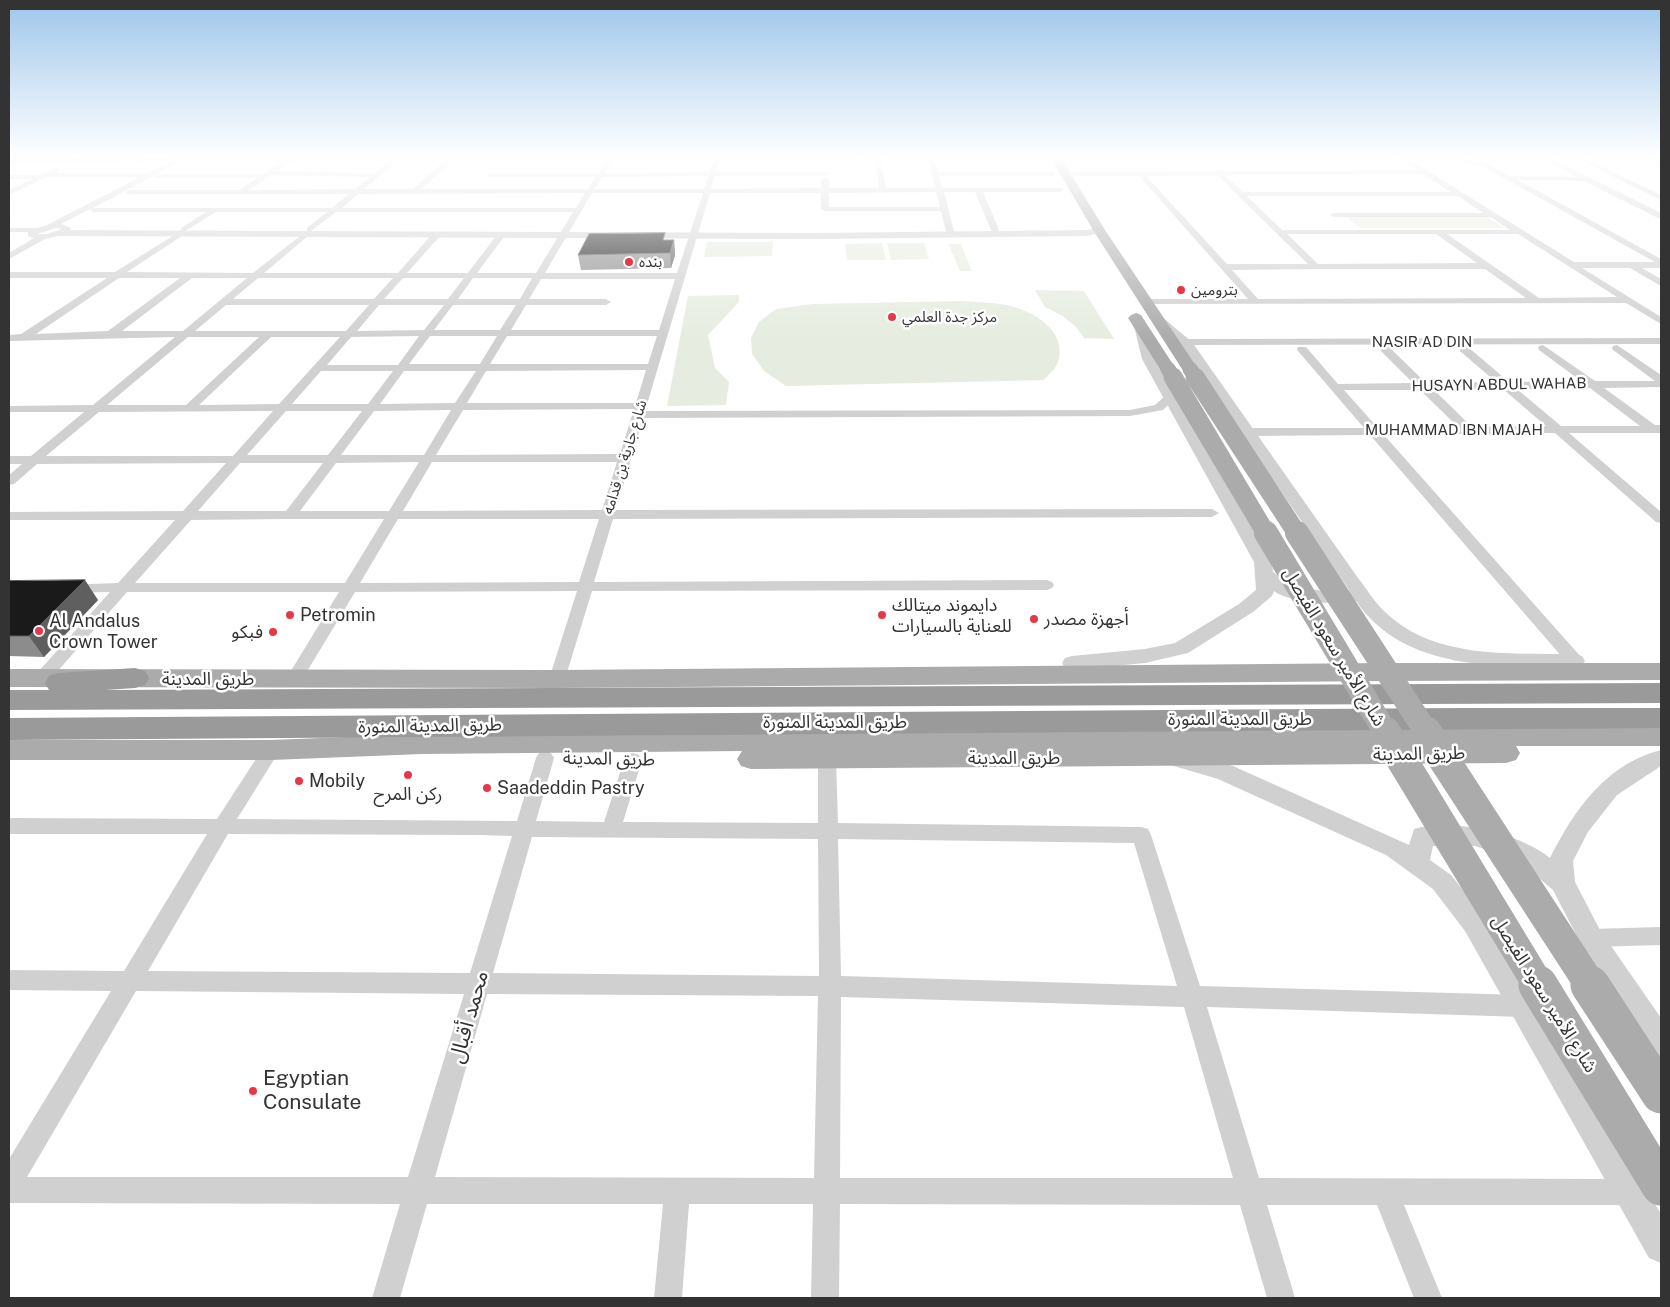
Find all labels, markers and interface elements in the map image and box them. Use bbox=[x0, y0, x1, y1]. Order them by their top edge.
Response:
place label: بنده bbox=[639, 253, 662, 271]
marker: بنده bbox=[623, 256, 635, 268]
place label: بترومين bbox=[1191, 281, 1238, 299]
marker: بترومين bbox=[1175, 284, 1187, 296]
place label: مركز جدة العلمي bbox=[902, 308, 997, 326]
marker: مركز جدة العلمي bbox=[886, 311, 898, 323]
street label: NASIR AD DIN bbox=[1372, 333, 1472, 351]
street label: HUSAYN ABDUL WAHAB bbox=[1411, 374, 1587, 396]
street label: شارع جارية بن قدامه bbox=[599, 398, 651, 516]
street label: MUHAMMAD IBN MAJAH bbox=[1365, 421, 1543, 439]
street label: شارع الأمير سعود الفيصل bbox=[1278, 564, 1390, 730]
place label: دايموند ميتالك للعناية بالسيارات bbox=[892, 594, 1012, 636]
place label: Petromin bbox=[300, 604, 376, 626]
place label: أجهزة مصدر bbox=[1044, 608, 1129, 630]
marker: Petromin bbox=[284, 609, 296, 621]
marker: دايموند ميتالك للعناية بالسيارات bbox=[876, 609, 888, 621]
place label: Al Andalus Crown Tower bbox=[49, 610, 158, 652]
marker: أجهزة مصدر bbox=[1028, 613, 1040, 625]
place label: فبكو bbox=[231, 621, 263, 643]
marker: Al Andalus Crown Tower bbox=[33, 625, 45, 637]
marker: فبكو bbox=[267, 626, 279, 638]
street label: طريق المدينة bbox=[162, 668, 254, 690]
street label: طريق المدينة المنورة bbox=[1168, 708, 1312, 730]
street label: طريق المدينة المنورة bbox=[763, 711, 907, 733]
street label: طريق المدينة المنورة bbox=[358, 714, 502, 738]
street label: طريق المدينة bbox=[1373, 742, 1465, 766]
street label: طريق المدينة bbox=[563, 747, 655, 771]
street label: طريق المدينة bbox=[968, 747, 1060, 769]
marker: ركن المرح bbox=[402, 769, 414, 781]
place label: Mobily bbox=[309, 770, 365, 792]
marker: Mobily bbox=[293, 775, 305, 787]
place label: Saadeddin Pastry bbox=[497, 777, 645, 799]
marker: Saadeddin Pastry bbox=[481, 782, 493, 794]
place label: ركن المرح bbox=[374, 783, 442, 805]
street label: شارع الأمير سعود الفيصل bbox=[1487, 911, 1601, 1077]
street label: محمد أقبال bbox=[444, 968, 494, 1066]
place label: Egyptian Consulate bbox=[263, 1066, 361, 1116]
marker: Egyptian Consulate bbox=[247, 1085, 259, 1097]

